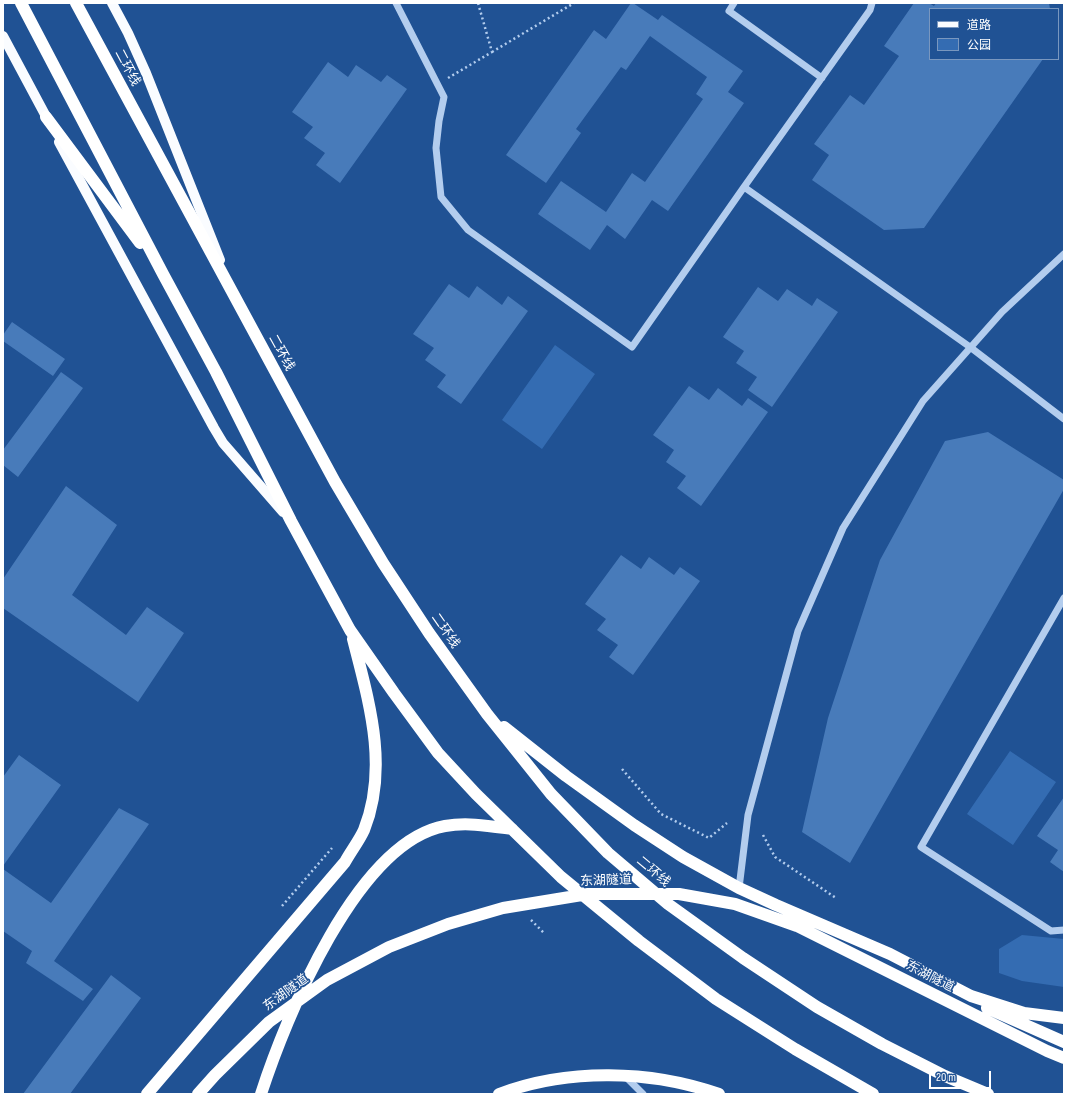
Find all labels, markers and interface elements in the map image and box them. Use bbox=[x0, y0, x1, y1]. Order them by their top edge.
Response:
legend bbox=[929, 8, 1059, 60]
text: 道路 bbox=[967, 18, 991, 33]
text: 公园 bbox=[967, 38, 991, 53]
street label: 二环线 bbox=[111, 47, 143, 89]
street label: 二环线 bbox=[265, 332, 297, 374]
street label: 二环线 bbox=[427, 611, 463, 651]
street label: 二环线 bbox=[633, 853, 673, 891]
street label: 东湖隧道 bbox=[580, 872, 632, 890]
street label: 东湖隧道 bbox=[903, 958, 957, 996]
street label: 东湖隧道 bbox=[260, 971, 312, 1015]
scale bar bbox=[931, 1063, 993, 1089]
text: 20 m bbox=[936, 1070, 956, 1085]

